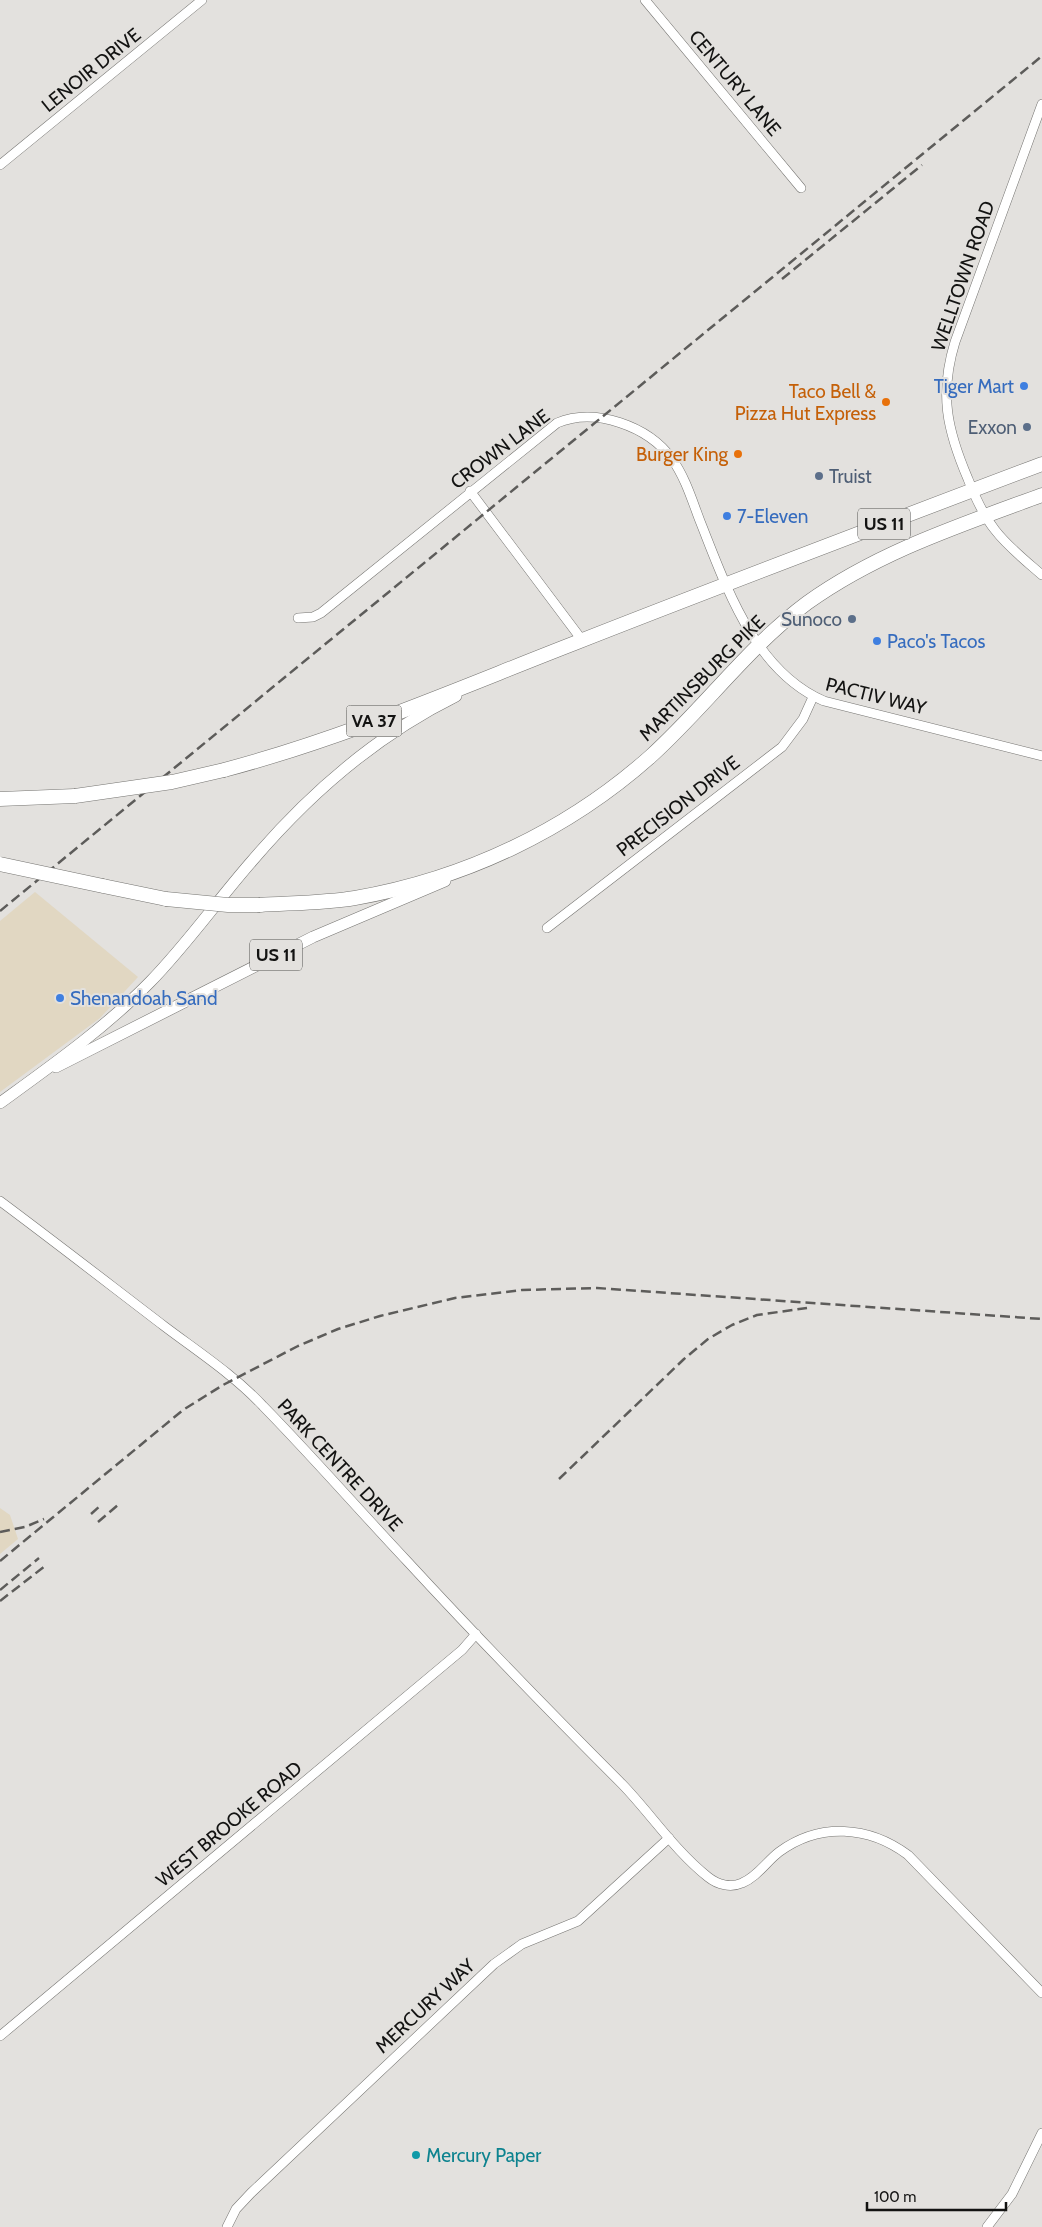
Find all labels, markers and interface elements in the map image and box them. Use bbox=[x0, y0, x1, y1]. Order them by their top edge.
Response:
street label: LENOIR DRIVE bbox=[37, 23, 145, 117]
street label: CENTURY LANE bbox=[684, 25, 786, 141]
street label: WELLTOWN ROAD bbox=[926, 198, 1000, 354]
place label: Tiger Mart bbox=[934, 375, 1015, 398]
place label: Taco Bell & Pizza Hut Express bbox=[735, 380, 876, 425]
marker: Tiger Mart bbox=[1018, 380, 1030, 392]
marker: Taco Bell & Pizza Hut Express bbox=[880, 396, 892, 408]
street label: CROWN LANE bbox=[446, 404, 554, 494]
place label: Exxon bbox=[968, 416, 1017, 439]
marker: Exxon bbox=[1021, 421, 1033, 433]
place label: Burger King bbox=[636, 443, 729, 466]
marker: Burger King bbox=[732, 448, 744, 460]
place label: Truist bbox=[829, 465, 872, 488]
marker: Truist bbox=[813, 470, 825, 482]
place label: 7-Eleven bbox=[737, 505, 808, 528]
road number: US 11 bbox=[858, 508, 910, 540]
marker: 7-Eleven bbox=[721, 510, 733, 522]
place label: Sunoco bbox=[781, 608, 842, 631]
street label: MARTINSBURG PIKE bbox=[634, 610, 770, 746]
marker: Sunoco bbox=[846, 613, 858, 625]
place label: Paco's Tacos bbox=[887, 630, 985, 653]
marker: Paco's Tacos bbox=[871, 635, 883, 647]
street label: PACTIV WAY bbox=[823, 672, 929, 720]
road number: VA 37 bbox=[346, 706, 402, 736]
street label: PRECISION DRIVE bbox=[612, 751, 744, 861]
road number: US 11 bbox=[250, 940, 302, 970]
place label: Shenandoah Sand bbox=[70, 987, 217, 1010]
marker: Shenandoah Sand bbox=[54, 992, 66, 1004]
street label: PARK CENTRE DRIVE bbox=[273, 1394, 407, 1536]
street label: WEST BROOKE ROAD bbox=[152, 1756, 307, 1892]
street label: MERCURY WAY bbox=[370, 1954, 480, 2058]
place label: Mercury Paper bbox=[426, 2144, 541, 2167]
marker: Mercury Paper bbox=[410, 2149, 422, 2161]
scale bar bbox=[867, 2180, 1006, 2212]
text: 100 m bbox=[874, 2188, 916, 2206]

